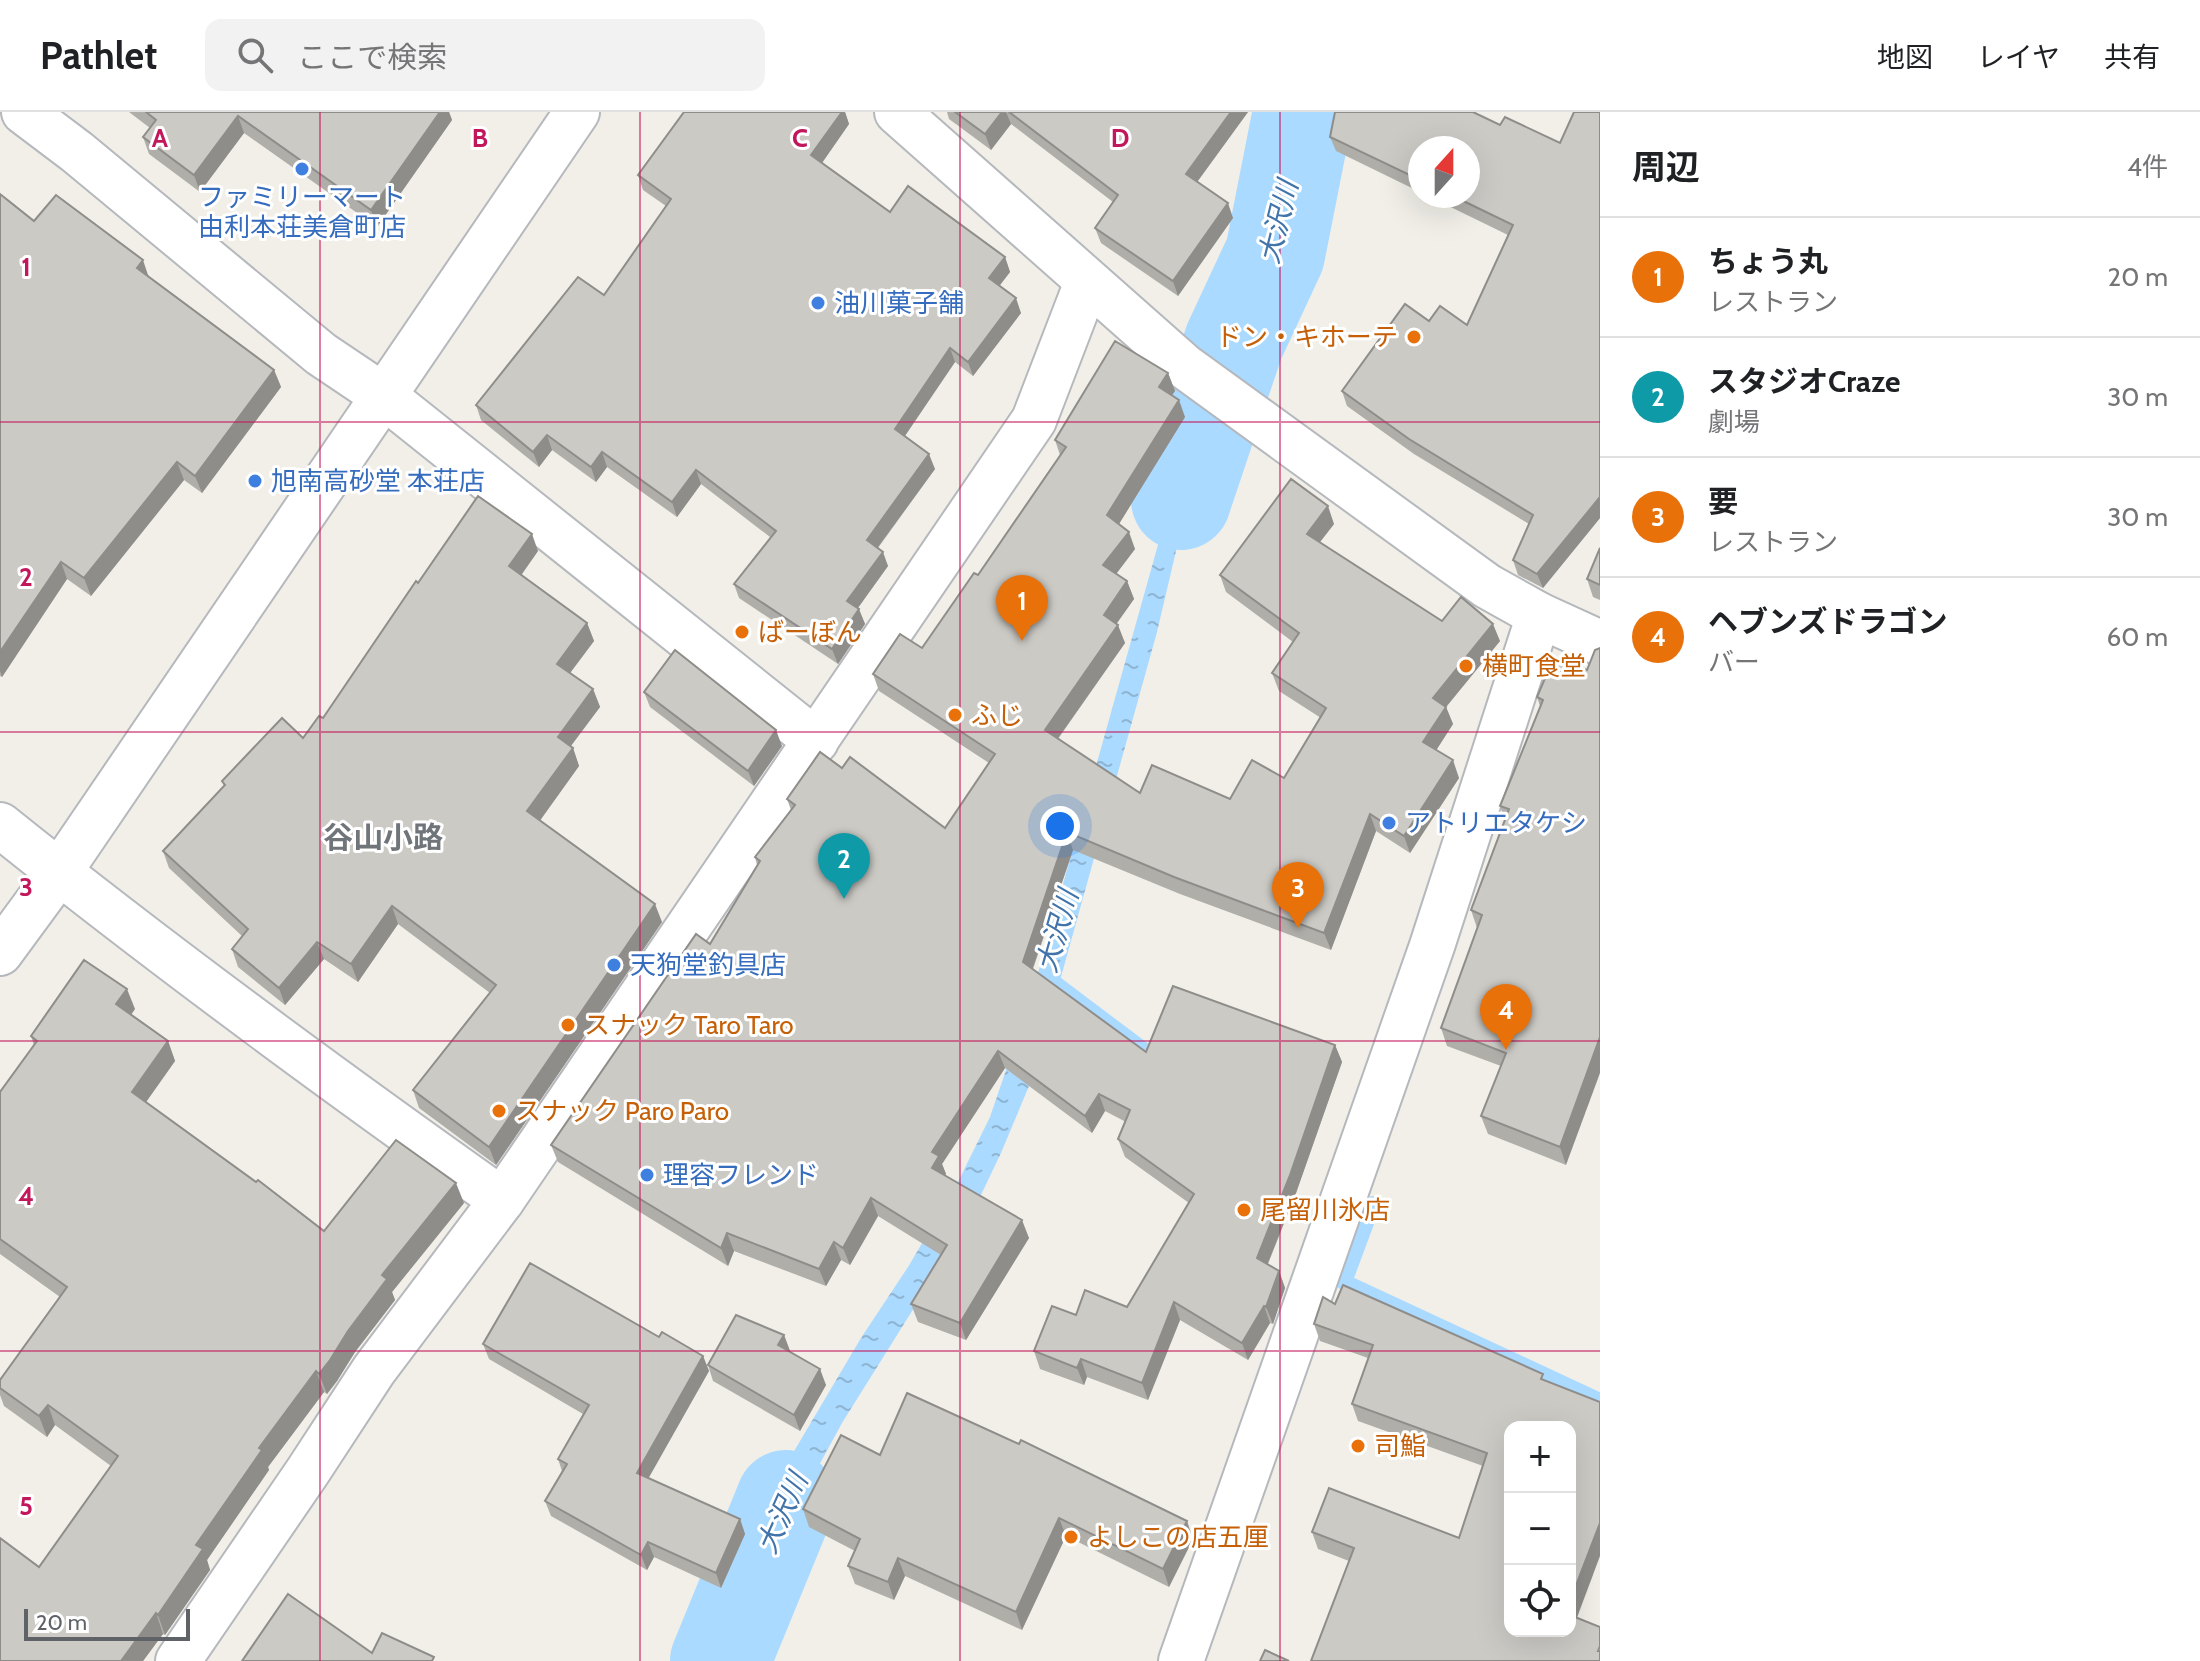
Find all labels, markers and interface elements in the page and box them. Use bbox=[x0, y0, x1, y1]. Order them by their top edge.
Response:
search box bbox=[205, 19, 765, 91]
text: Pathlet bbox=[40, 32, 157, 79]
icon: search bbox=[233, 33, 277, 77]
text: ここで検索 bbox=[297, 39, 447, 76]
text: 地図 bbox=[1877, 40, 1933, 74]
text: レイヤ bbox=[1977, 40, 2060, 74]
text: 共有 bbox=[2104, 40, 2160, 74]
text: A bbox=[152, 122, 169, 154]
text: B bbox=[472, 122, 488, 154]
text: C bbox=[792, 122, 808, 154]
text: D bbox=[1111, 122, 1129, 154]
north arrow bbox=[1408, 136, 1480, 208]
text: 周辺 bbox=[1632, 146, 1700, 188]
text: 4件 bbox=[2127, 151, 2168, 183]
marker: ファミリーマート 由利本荘美倉町店 bbox=[293, 160, 311, 178]
water label: 大沢川 bbox=[1251, 174, 1305, 267]
place label: ファミリーマート 由利本荘美倉町店 bbox=[198, 181, 406, 243]
text: ちょう丸 bbox=[1708, 243, 1828, 280]
text: 1 bbox=[21, 251, 31, 283]
text: 1 bbox=[1653, 261, 1663, 293]
text: 20 m bbox=[2108, 261, 2168, 293]
text: レストラン bbox=[1708, 286, 1838, 318]
place label: 油川菓子舗 bbox=[834, 287, 964, 319]
marker: 油川菓子舗 bbox=[809, 294, 827, 312]
place label: ドン・キホーテ bbox=[1216, 321, 1398, 353]
marker: ドン・キホーテ bbox=[1405, 328, 1423, 346]
text: スタジオCraze bbox=[1708, 363, 1900, 400]
text: 2 bbox=[1651, 381, 1665, 413]
text: 30 m bbox=[2107, 381, 2168, 413]
text: 劇場 bbox=[1708, 406, 1760, 438]
place label: 旭南高砂堂 本荘店 bbox=[271, 465, 485, 497]
marker: 旭南高砂堂 本荘店 bbox=[246, 472, 264, 490]
text: 要 bbox=[1708, 483, 1738, 520]
text: 3 bbox=[1651, 501, 1665, 533]
text: 30 m bbox=[2107, 501, 2168, 533]
text: レストラン bbox=[1708, 526, 1838, 558]
text: 2 bbox=[19, 561, 33, 593]
pin: 1 bbox=[996, 575, 1048, 641]
text: ヘブンズドラゴン bbox=[1708, 603, 1947, 640]
place label: ばーぼん bbox=[758, 616, 862, 648]
text: 4 bbox=[1650, 621, 1666, 653]
text: 60 m bbox=[2106, 621, 2168, 653]
marker: ばーぼん bbox=[733, 623, 751, 641]
text: バー bbox=[1708, 646, 1760, 678]
place label: 横町食堂 bbox=[1482, 650, 1586, 682]
marker: 横町食堂 bbox=[1457, 657, 1475, 675]
place label: ふじ bbox=[971, 699, 1023, 731]
marker: ふじ bbox=[946, 706, 964, 724]
your location bbox=[1040, 806, 1080, 846]
place label: アトリエタケシ bbox=[1405, 807, 1587, 839]
marker: アトリエタケシ bbox=[1380, 814, 1398, 832]
district label: 谷山小路 bbox=[323, 819, 443, 856]
pin: 2 bbox=[818, 833, 870, 899]
pin: 3 bbox=[1272, 862, 1324, 928]
text: 3 bbox=[19, 871, 33, 903]
water label: 大沢川 bbox=[1029, 883, 1086, 976]
place label: 天狗堂釣具店 bbox=[630, 949, 786, 981]
marker: 天狗堂釣具店 bbox=[605, 956, 623, 974]
pin: 4 bbox=[1480, 984, 1532, 1050]
place label: スナック Taro Taro bbox=[584, 1009, 794, 1041]
marker: スナック Taro Taro bbox=[559, 1016, 577, 1034]
place label: スナック Paro Paro bbox=[515, 1095, 729, 1127]
marker: スナック Paro Paro bbox=[490, 1102, 508, 1120]
place label: 理容フレンド bbox=[663, 1159, 819, 1191]
marker: 理容フレンド bbox=[638, 1166, 656, 1184]
text: 4 bbox=[18, 1180, 34, 1212]
place label: 尾留川氷店 bbox=[1260, 1194, 1390, 1226]
marker: 尾留川氷店 bbox=[1235, 1201, 1253, 1219]
map controls bbox=[1504, 1421, 1576, 1637]
button: + bbox=[1504, 1421, 1576, 1493]
place label: 司鮨 bbox=[1374, 1430, 1426, 1462]
marker: 司鮨 bbox=[1349, 1437, 1367, 1455]
water label: 大沢川 bbox=[749, 1465, 816, 1558]
text: 5 bbox=[19, 1490, 33, 1522]
button: − bbox=[1504, 1493, 1576, 1565]
place label: よしこの店五厘 bbox=[1087, 1521, 1269, 1553]
marker: よしこの店五厘 bbox=[1062, 1528, 1080, 1546]
button: locate bbox=[1504, 1565, 1576, 1637]
scale bar bbox=[24, 1605, 190, 1641]
text: 20 m bbox=[36, 1609, 87, 1636]

